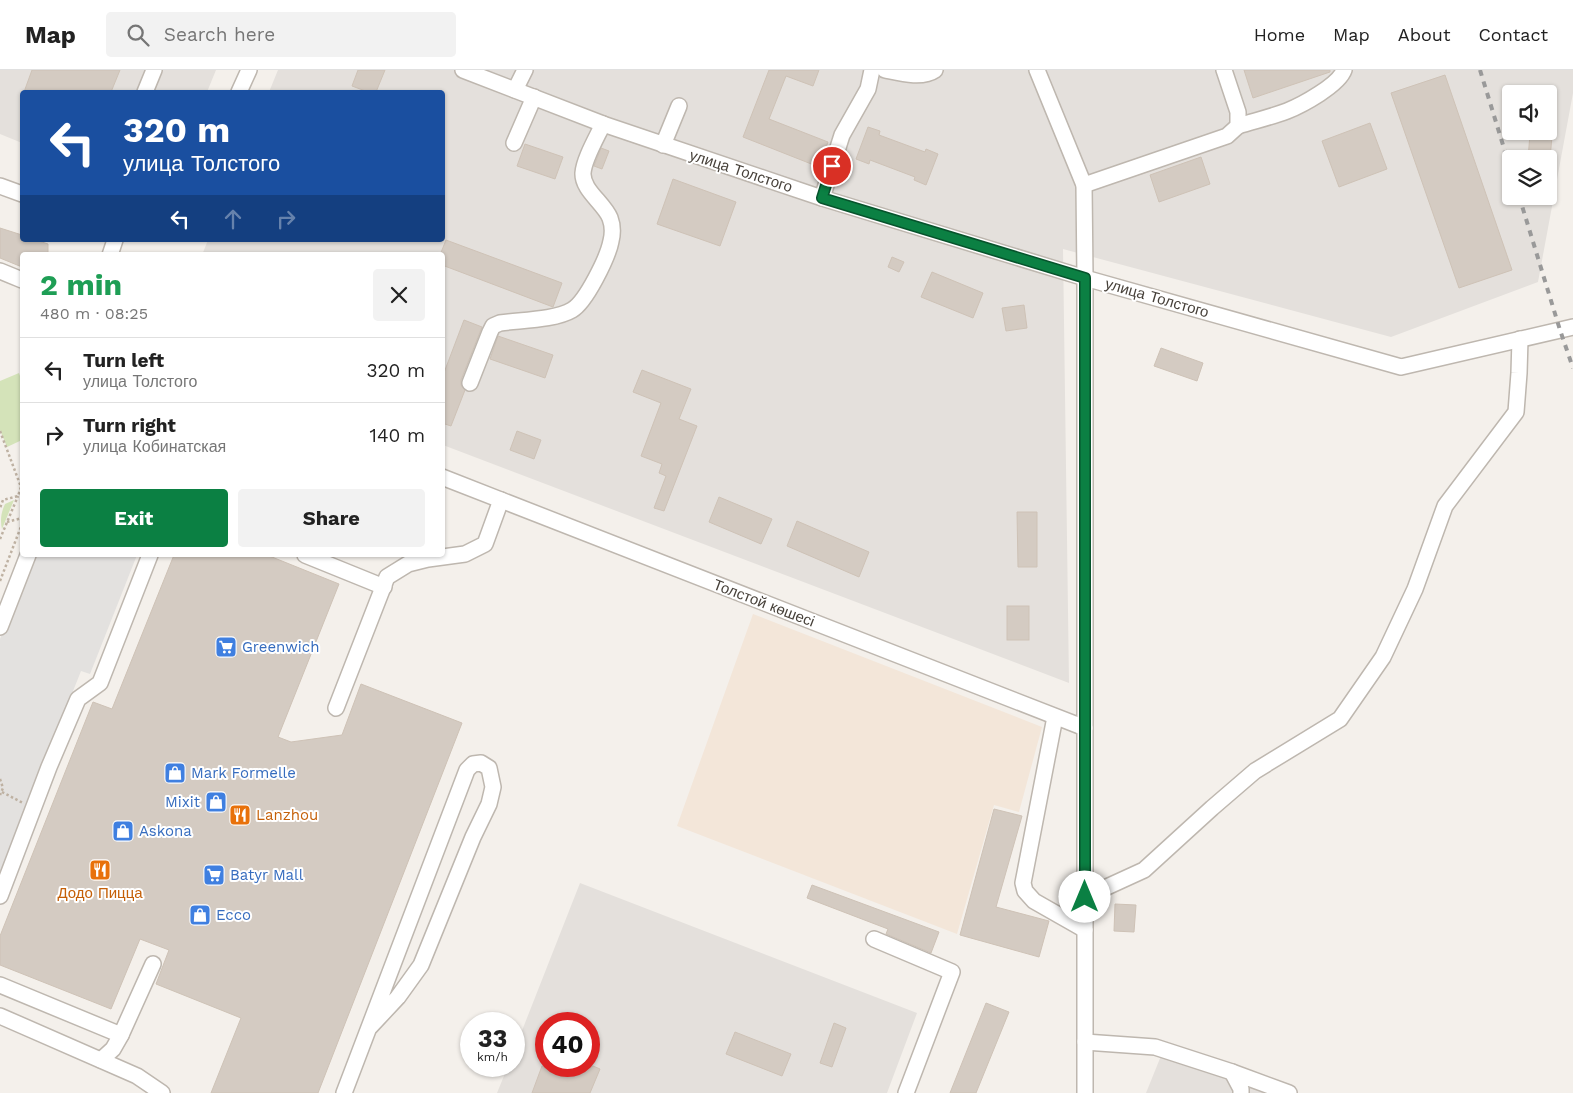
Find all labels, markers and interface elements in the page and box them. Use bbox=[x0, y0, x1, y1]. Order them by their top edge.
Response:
search box bbox=[106, 12, 456, 57]
text: Map bbox=[25, 21, 76, 49]
icon: search bbox=[124, 21, 152, 49]
text: Search here bbox=[164, 23, 275, 46]
text: Home bbox=[1254, 24, 1305, 45]
text: Map bbox=[1333, 24, 1370, 45]
text: About bbox=[1398, 24, 1450, 45]
text: Contact bbox=[1478, 24, 1548, 45]
map controls bbox=[1502, 85, 1557, 205]
button: sound bbox=[1502, 85, 1557, 140]
text: 320 m bbox=[123, 109, 230, 151]
icon: left bbox=[40, 110, 105, 175]
pin bbox=[811, 145, 853, 187]
street label: улица Толстого bbox=[687, 146, 795, 196]
button: layers bbox=[1502, 150, 1557, 205]
text: улица Толстого bbox=[123, 151, 280, 176]
icon: arrive bbox=[818, 152, 846, 180]
icon: left bbox=[166, 205, 194, 233]
icon: ahead bbox=[219, 205, 247, 233]
icon: right bbox=[272, 205, 300, 233]
text: 2 min bbox=[40, 267, 122, 302]
button: close bbox=[373, 269, 425, 321]
street label: улица Толстого bbox=[1103, 275, 1211, 321]
text: 480 m · 08:25 bbox=[40, 304, 148, 323]
text: Turn left bbox=[83, 349, 164, 372]
icon: left bbox=[40, 356, 68, 384]
text: 320 m bbox=[366, 359, 425, 382]
text: улица Толстого bbox=[83, 372, 197, 391]
text: Turn right bbox=[83, 414, 176, 437]
icon: right bbox=[40, 421, 68, 449]
text: 140 m bbox=[370, 424, 425, 447]
text: улица Кобинатская bbox=[83, 437, 226, 456]
button: Exit bbox=[40, 489, 228, 547]
button: Share bbox=[238, 489, 425, 547]
street label: Толстой көшесі bbox=[711, 575, 817, 631]
supermarket icon: Greenwich bbox=[214, 635, 238, 659]
place label: Greenwich bbox=[242, 638, 319, 656]
shop icon: Mark Formelle bbox=[163, 761, 187, 785]
place label: Mark Formelle bbox=[191, 764, 296, 782]
shop icon: Mixit bbox=[204, 790, 228, 814]
place label: Mixit bbox=[165, 793, 201, 811]
restaurant icon: Lanzhou bbox=[228, 803, 252, 827]
place label: Lanzhou bbox=[256, 806, 318, 824]
shop icon: Askona bbox=[111, 819, 135, 843]
place label: Askona bbox=[139, 822, 192, 840]
restaurant icon: Додо Пицца bbox=[88, 858, 112, 882]
supermarket icon: Batyr Mall bbox=[202, 863, 226, 887]
place label: Batyr Mall bbox=[230, 866, 304, 884]
position arrow bbox=[1058, 870, 1110, 922]
place label: Додо Пицца bbox=[57, 884, 143, 902]
shop icon: Ecco bbox=[188, 903, 212, 927]
place label: Ecco bbox=[216, 906, 251, 924]
speed limit sign: 40 bbox=[535, 1012, 600, 1077]
text: 33 bbox=[478, 1024, 507, 1053]
text: km/h bbox=[477, 1050, 508, 1064]

